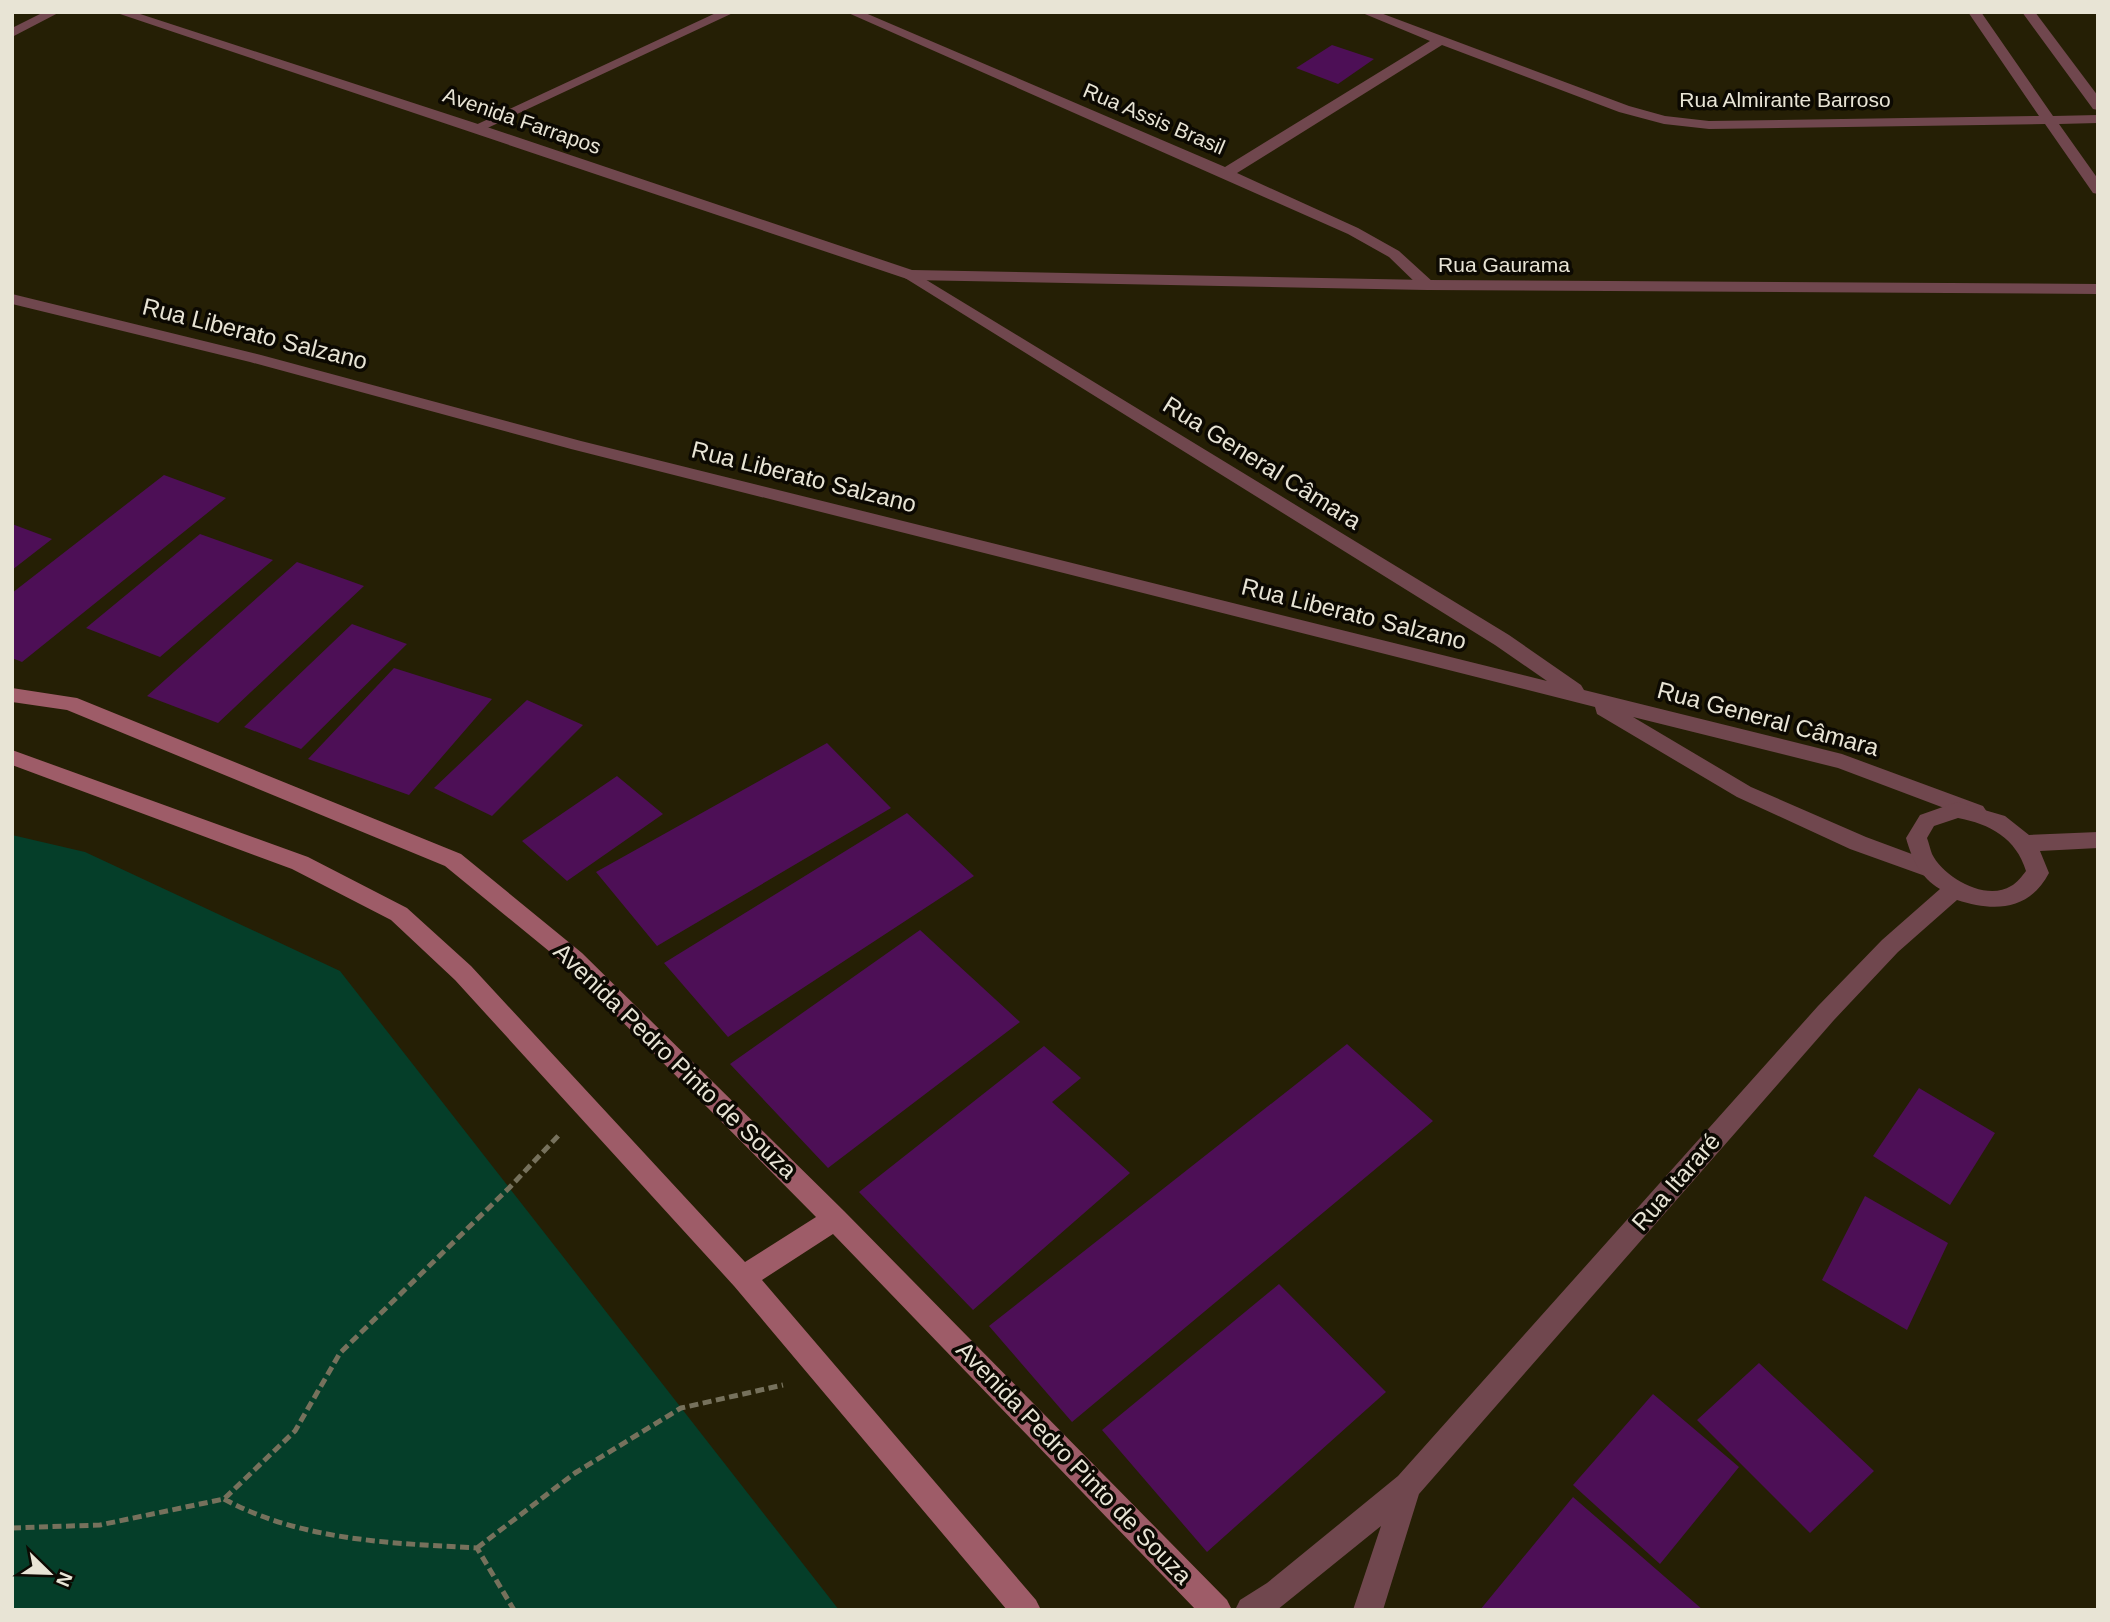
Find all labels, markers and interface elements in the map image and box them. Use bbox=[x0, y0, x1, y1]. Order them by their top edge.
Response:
street label: Rua Assis Brasil bbox=[1080, 78, 1229, 159]
street label: Avenida Farrapos bbox=[440, 83, 604, 158]
street label: Rua Almirante Barroso bbox=[1679, 88, 1891, 111]
street label: Rua Gaurama bbox=[1438, 253, 1570, 276]
street label: Rua Liberato Salzano bbox=[140, 292, 370, 375]
street label: Rua General Câmara bbox=[1158, 391, 1367, 535]
street label: Rua Liberato Salzano bbox=[689, 435, 919, 518]
street label: Rua Liberato Salzano bbox=[1239, 572, 1469, 655]
street label: Rua General Câmara bbox=[1654, 676, 1882, 761]
street label: Avenida Pedro Pinto de Souza bbox=[549, 938, 803, 1184]
street label: Rua Itararé bbox=[1626, 1128, 1725, 1236]
street label: Avenida Pedro Pinto de Souza bbox=[951, 1336, 1198, 1590]
north arrow bbox=[14, 1538, 84, 1608]
text: N bbox=[52, 1569, 77, 1590]

